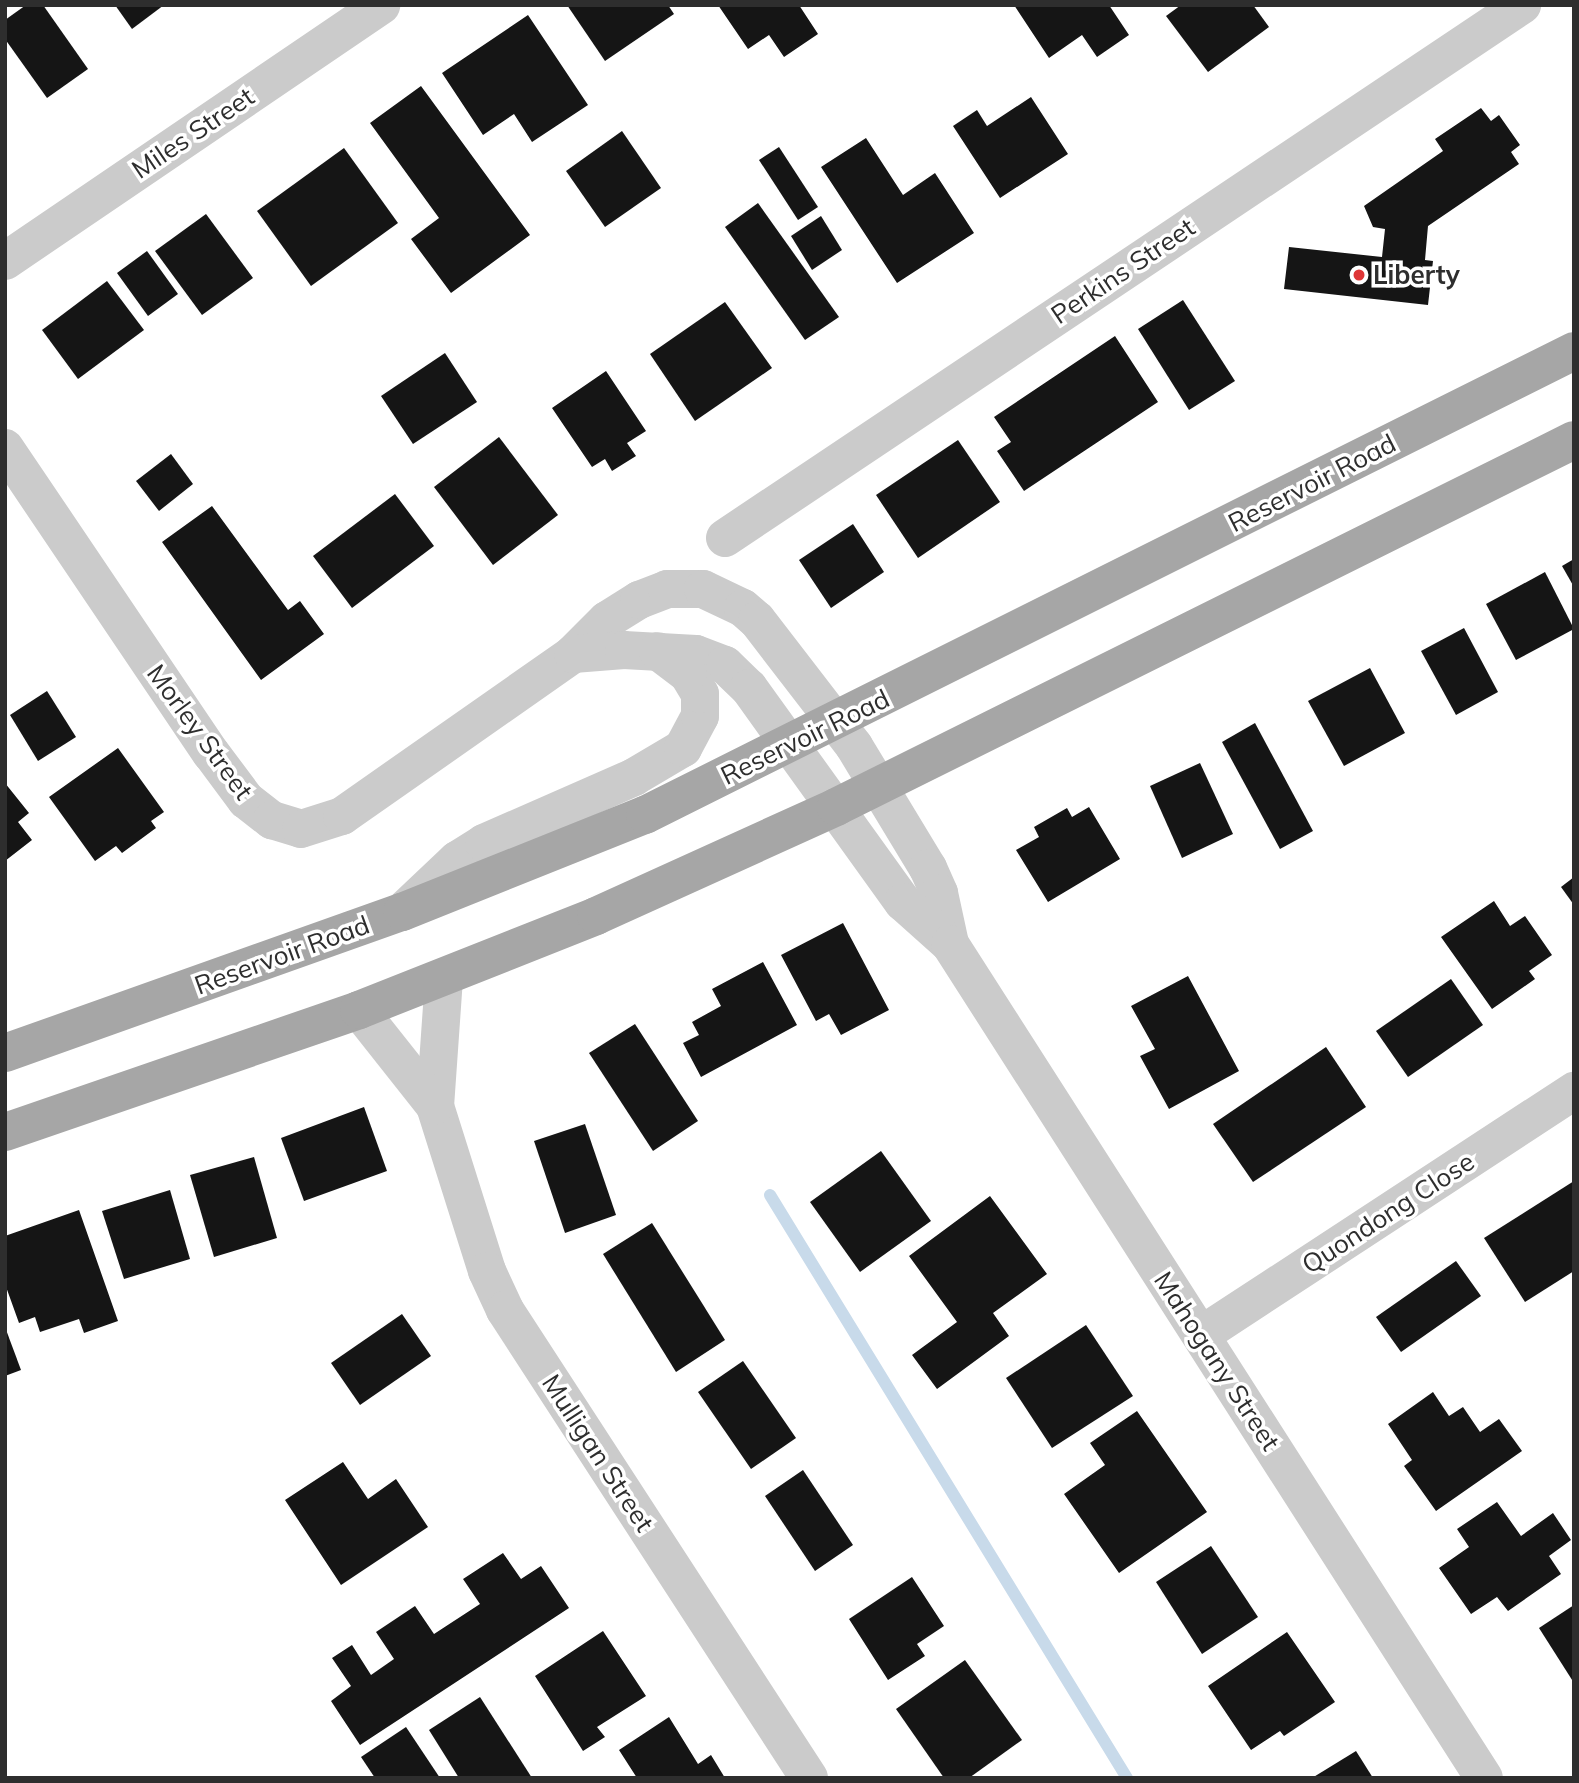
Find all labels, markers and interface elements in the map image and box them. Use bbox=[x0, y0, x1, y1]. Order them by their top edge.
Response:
street label: Miles Street bbox=[126, 81, 260, 185]
street label: Perkins Street bbox=[1045, 212, 1201, 330]
place label: Liberty bbox=[1373, 259, 1460, 291]
marker: Liberty bbox=[1351, 267, 1367, 283]
street label: Reservoir Road bbox=[1223, 427, 1401, 539]
street label: Morley Street bbox=[141, 658, 259, 806]
street label: Reservoir Road bbox=[716, 683, 894, 791]
street label: Reservoir Road bbox=[190, 909, 374, 1001]
street label: Quondong Close bbox=[1296, 1146, 1480, 1280]
street label: Mahogany Street bbox=[1148, 1266, 1286, 1456]
street label: Mulligan Street bbox=[536, 1369, 660, 1537]

